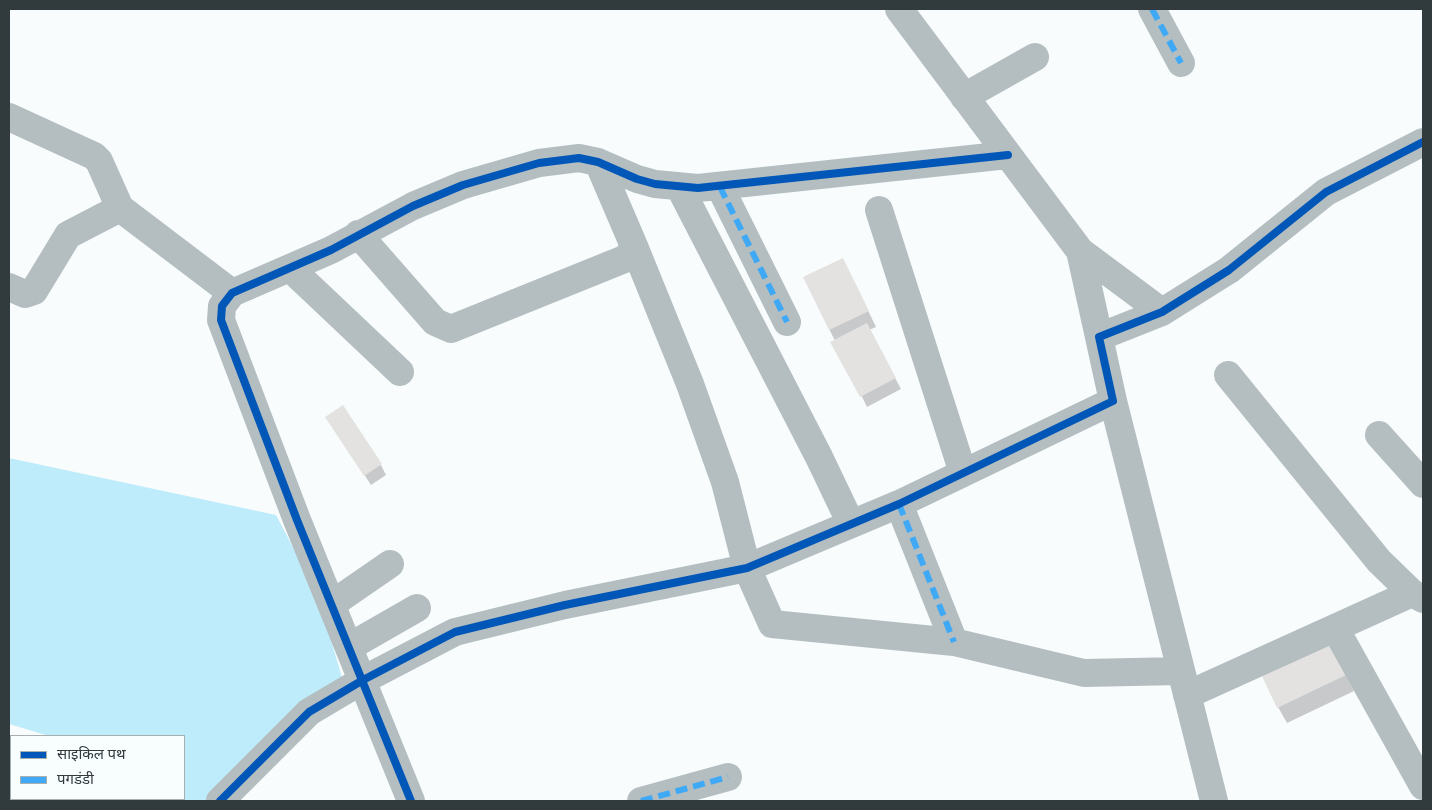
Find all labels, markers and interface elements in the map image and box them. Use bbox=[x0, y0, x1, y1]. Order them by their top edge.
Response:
legend bbox=[10, 735, 185, 800]
text: साइकिल पथ bbox=[57, 745, 126, 763]
text: पगडंडी bbox=[57, 770, 94, 788]

